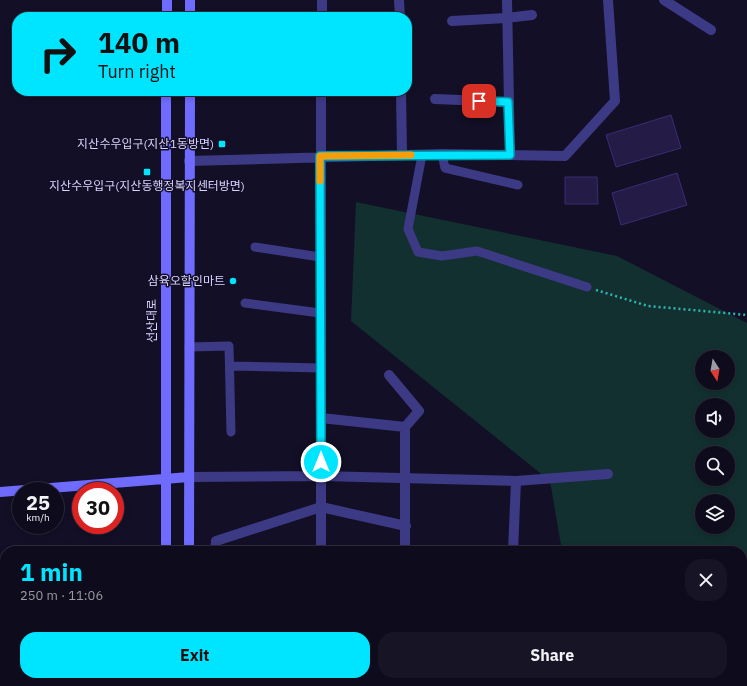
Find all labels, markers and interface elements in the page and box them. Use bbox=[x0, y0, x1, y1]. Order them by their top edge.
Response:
text: 140 m bbox=[98, 24, 180, 61]
icon: right bbox=[32, 28, 84, 80]
text: Turn right bbox=[98, 60, 176, 83]
pin bbox=[462, 84, 496, 118]
icon: arrive bbox=[468, 90, 490, 112]
place label: 지산수우입구(지산1동방면) bbox=[77, 136, 214, 151]
marker: 지산수우입구(지산1동방면) bbox=[217, 139, 227, 149]
marker: 지산수우입구(지산동행정복지센터방면) bbox=[142, 167, 152, 177]
place label: 지산수우입구(지산동행정복지센터방면) bbox=[49, 178, 245, 193]
place label: 삼육오할인마트 bbox=[148, 273, 225, 288]
marker: 삼육오할인마트 bbox=[228, 276, 238, 286]
street label: 선산대로 bbox=[144, 299, 159, 343]
north arrow bbox=[695, 350, 735, 390]
map controls bbox=[695, 350, 735, 534]
button: sound bbox=[695, 398, 735, 438]
position arrow bbox=[300, 441, 342, 483]
button: search bbox=[695, 446, 735, 486]
speed limit sign: 30 bbox=[72, 482, 124, 534]
text: 25 bbox=[26, 489, 50, 516]
button: layers bbox=[695, 494, 735, 534]
text: km/h bbox=[26, 511, 50, 524]
text: 1 min bbox=[20, 556, 83, 588]
button: close bbox=[685, 559, 727, 601]
text: 250 m · 11:06 bbox=[20, 587, 103, 604]
button: Exit bbox=[20, 632, 370, 678]
button: Share bbox=[378, 632, 727, 678]

